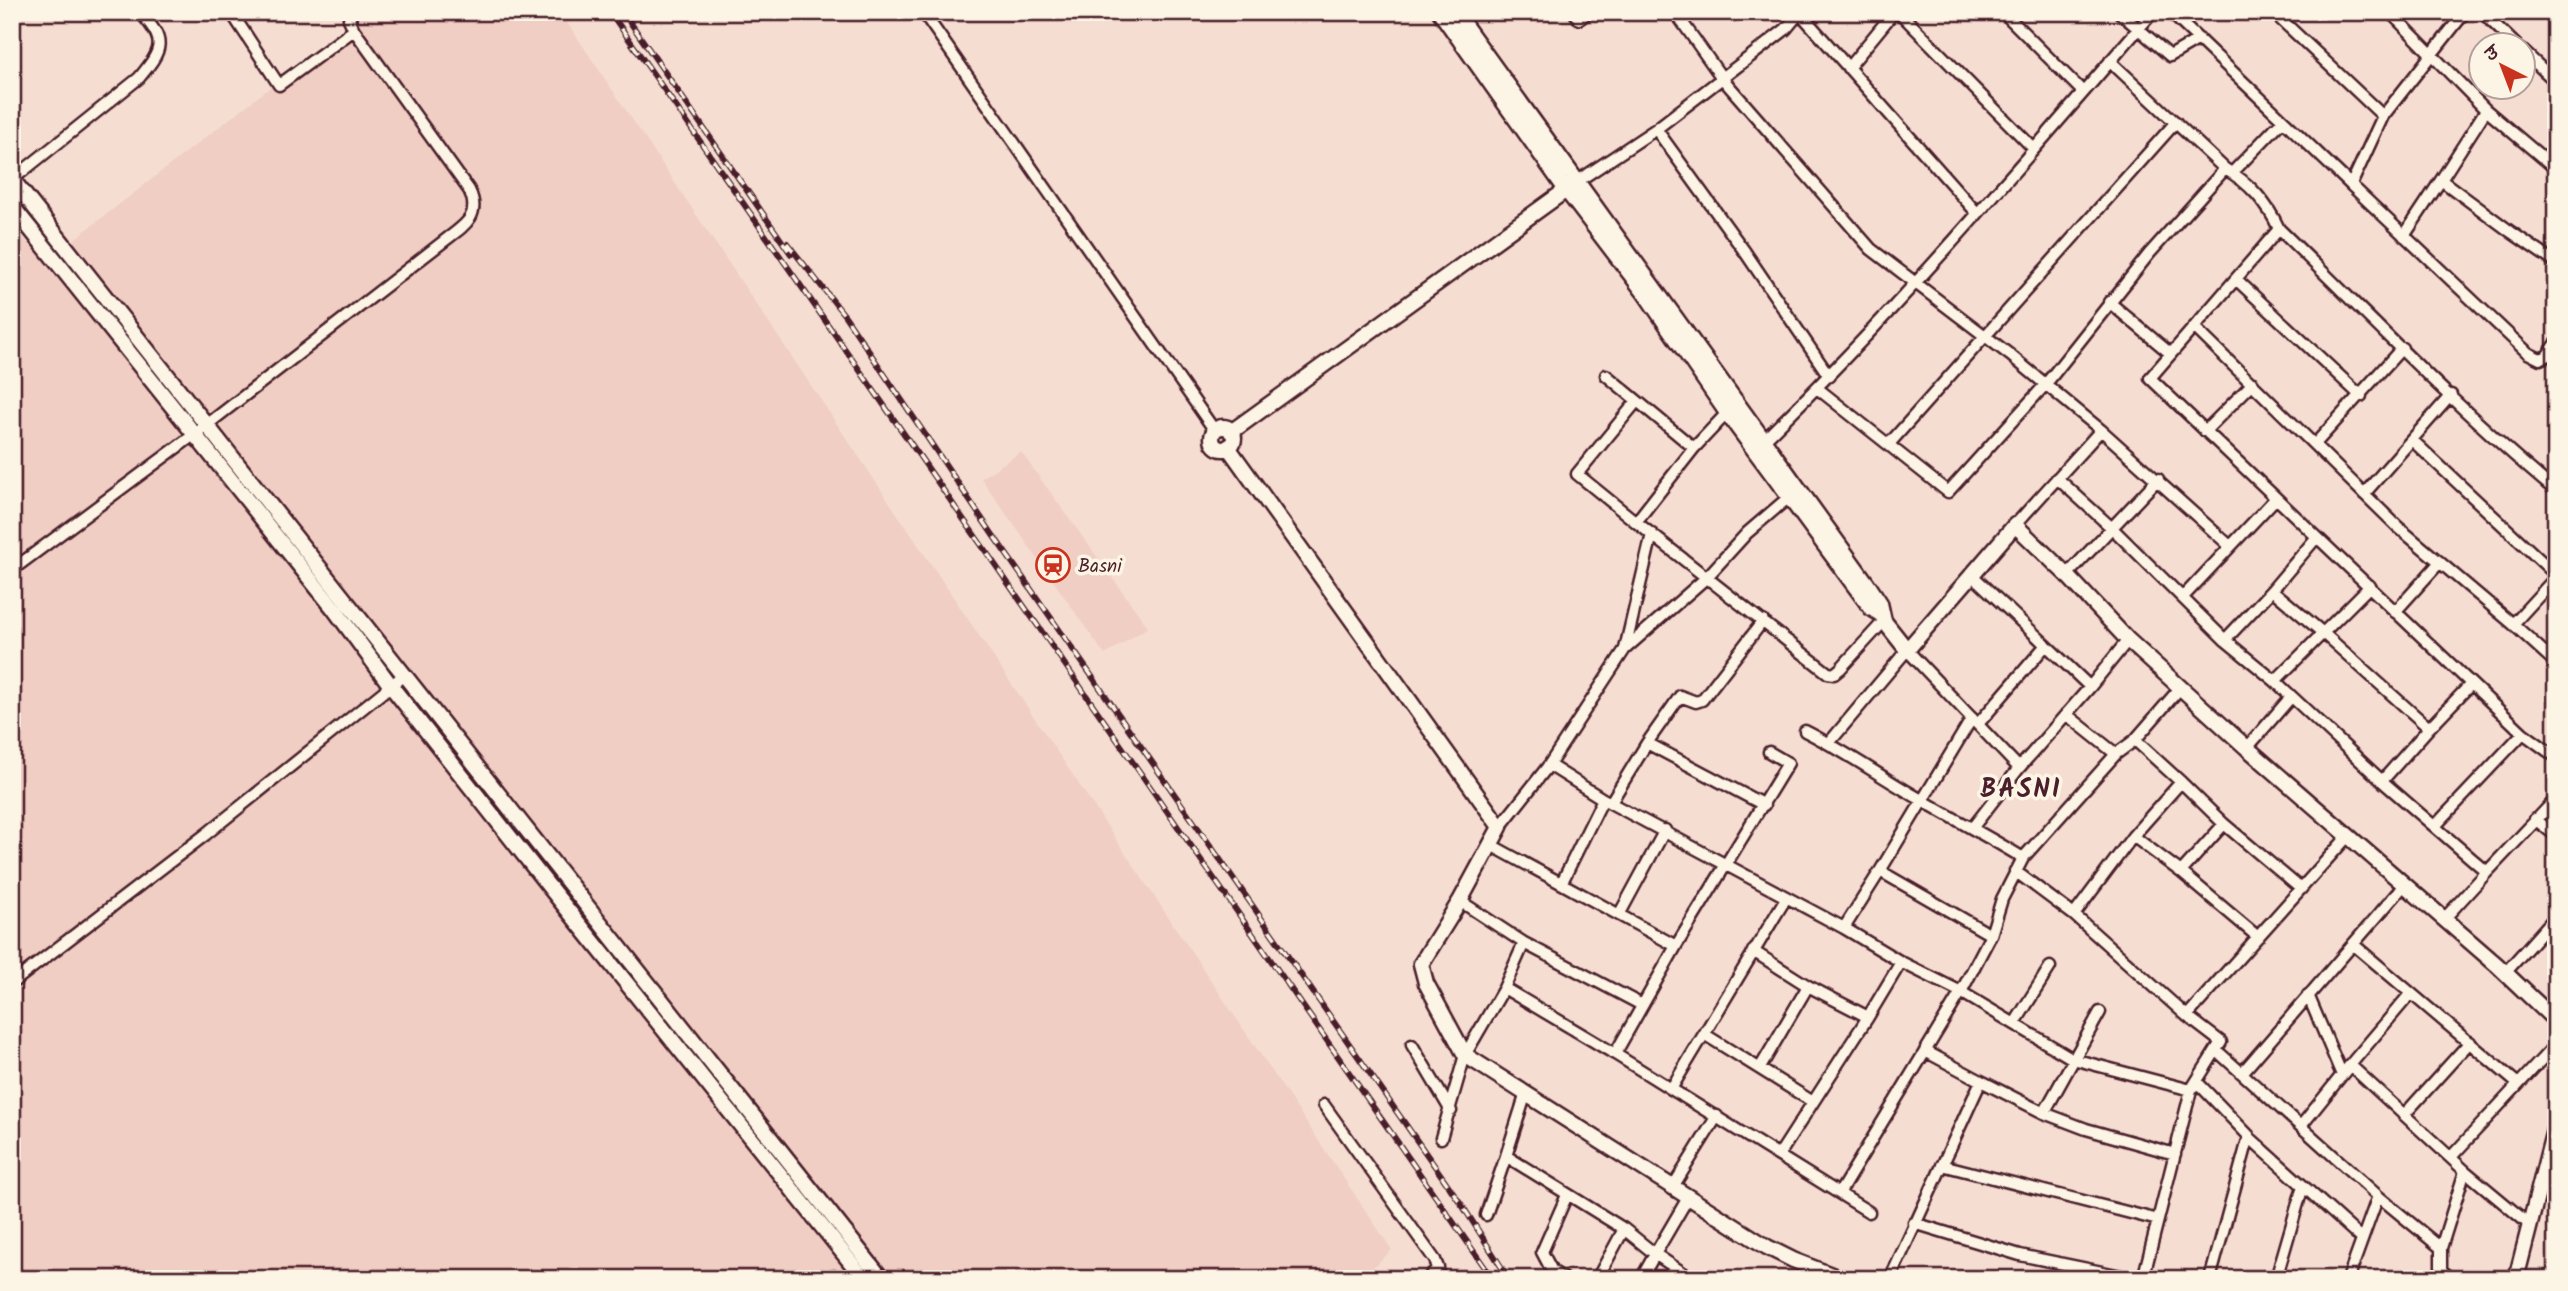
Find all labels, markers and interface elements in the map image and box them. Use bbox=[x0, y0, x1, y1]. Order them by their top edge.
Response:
north arrow bbox=[2466, 32, 2536, 102]
text: उ bbox=[2477, 37, 2509, 70]
station icon: Basni bbox=[1034, 546, 1072, 584]
place label: Basni bbox=[1078, 552, 1123, 582]
district label: BASNI bbox=[1980, 769, 2062, 811]

